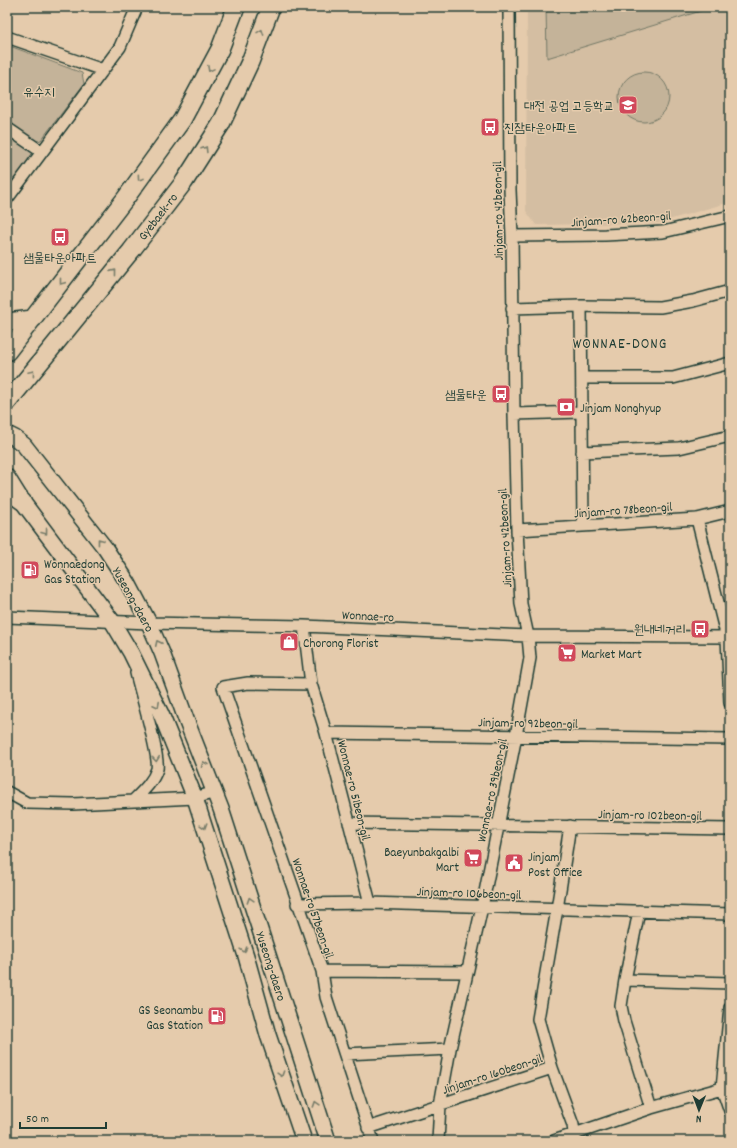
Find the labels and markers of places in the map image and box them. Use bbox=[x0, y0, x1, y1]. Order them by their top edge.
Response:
school or university icon: 대전 공업 고등학교 bbox=[617, 94, 639, 116]
place label: 대전 공업 고등학교 bbox=[524, 98, 614, 117]
bus stop icon: 진잠타운아파트 bbox=[479, 116, 501, 138]
place label: 진잠타운아파트 bbox=[504, 120, 577, 139]
bus stop icon: 샘물타운아파트 bbox=[49, 226, 71, 248]
place label: 샘물타운아파트 bbox=[23, 250, 97, 269]
bus stop icon: 샘물타운 bbox=[490, 383, 512, 405]
place label: 샘물타운 bbox=[445, 387, 487, 406]
bank icon: Jinjam Nonghyup bbox=[555, 396, 577, 418]
place label: Jinjam Nonghyup bbox=[580, 400, 661, 419]
place label: Wonnaedong Gas Station bbox=[44, 556, 105, 590]
fuel station icon: Wonnaedong Gas Station bbox=[19, 559, 41, 581]
bus stop icon: 원내네거리 bbox=[689, 618, 711, 640]
place label: 원내네거리 bbox=[634, 622, 686, 641]
shop icon: Chorong Florist bbox=[278, 631, 300, 653]
place label: Chorong Florist bbox=[303, 635, 379, 654]
supermarket icon: Market Mart bbox=[556, 642, 578, 664]
place label: Market Mart bbox=[581, 646, 642, 665]
place label: Baeyunbakgalbi Mart bbox=[384, 844, 460, 878]
supermarket icon: Baeyunbakgalbi Mart bbox=[462, 847, 484, 869]
place label: Jinjam Post Office bbox=[528, 849, 582, 883]
public building icon: Jinjam Post Office bbox=[503, 852, 525, 874]
place label: GS Seonambu Gas Station bbox=[138, 1002, 203, 1036]
fuel station icon: GS Seonambu Gas Station bbox=[206, 1005, 228, 1027]

